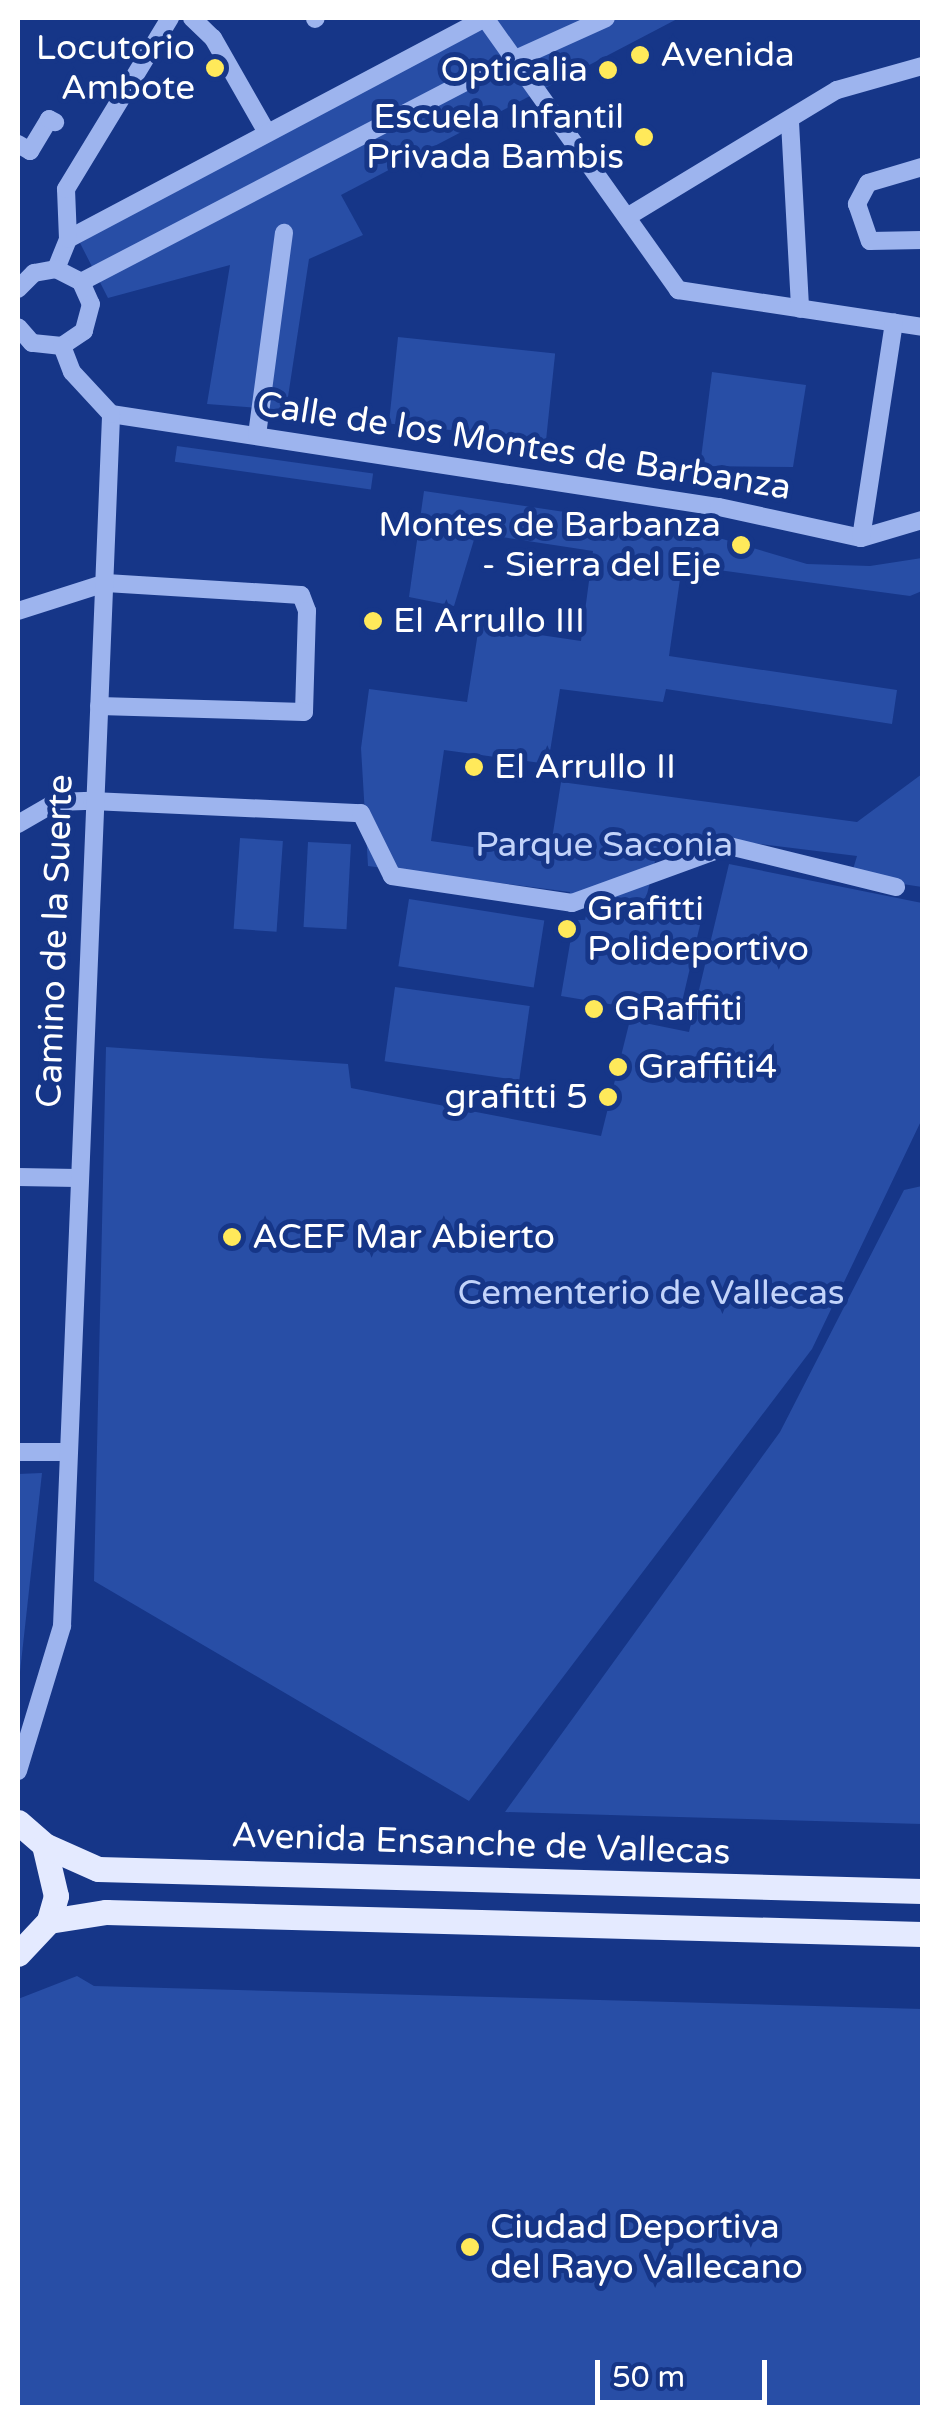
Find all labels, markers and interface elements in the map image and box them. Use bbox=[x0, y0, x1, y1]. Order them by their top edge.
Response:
place label: Locutorio Ambote bbox=[36, 27, 195, 109]
place label: Avenida bbox=[660, 34, 795, 76]
marker: Avenida bbox=[629, 44, 651, 66]
place label: Opticalia bbox=[440, 49, 588, 91]
marker: Locutorio Ambote bbox=[204, 57, 226, 79]
marker: Opticalia bbox=[597, 59, 619, 81]
place label: Escuela Infantil Privada Bambis bbox=[366, 96, 624, 178]
marker: Escuela Infantil Privada Bambis bbox=[633, 126, 655, 148]
street label: Calle de los Montes de Barbanza bbox=[254, 383, 794, 509]
place label: Montes de Barbanza - Sierra del Eje bbox=[378, 504, 721, 586]
marker: Montes de Barbanza - Sierra del Eje bbox=[730, 534, 752, 556]
place label: El Arrullo III bbox=[393, 600, 585, 642]
marker: El Arrullo III bbox=[362, 610, 384, 632]
place label: El Arrullo II bbox=[494, 746, 676, 788]
marker: El Arrullo II bbox=[463, 756, 485, 778]
street label: Camino de la Suerte bbox=[28, 774, 82, 1108]
park label: Parque Saconia bbox=[475, 824, 733, 866]
place label: Grafitti Polideportivo bbox=[587, 888, 809, 970]
marker: Grafitti Polideportivo bbox=[556, 918, 578, 940]
place label: GRaffiti bbox=[614, 988, 743, 1030]
marker: GRaffiti bbox=[583, 998, 605, 1020]
place label: Graffiti4 bbox=[638, 1046, 777, 1088]
marker: Graffiti4 bbox=[607, 1056, 629, 1078]
place label: grafitti 5 bbox=[444, 1076, 588, 1118]
marker: grafitti 5 bbox=[597, 1086, 619, 1108]
place label: ACEF Mar Abierto bbox=[252, 1216, 555, 1258]
marker: ACEF Mar Abierto bbox=[221, 1226, 243, 1248]
park label: Cementerio de Vallecas bbox=[457, 1272, 845, 1314]
street label: Avenida Ensanche de Vallecas bbox=[231, 1814, 731, 1874]
place label: Ciudad Deportiva del Rayo Vallecano bbox=[490, 2206, 803, 2288]
marker: Ciudad Deportiva del Rayo Vallecano bbox=[459, 2236, 481, 2258]
scale bar bbox=[600, 2340, 772, 2402]
text: 50 m bbox=[612, 2359, 685, 2396]

